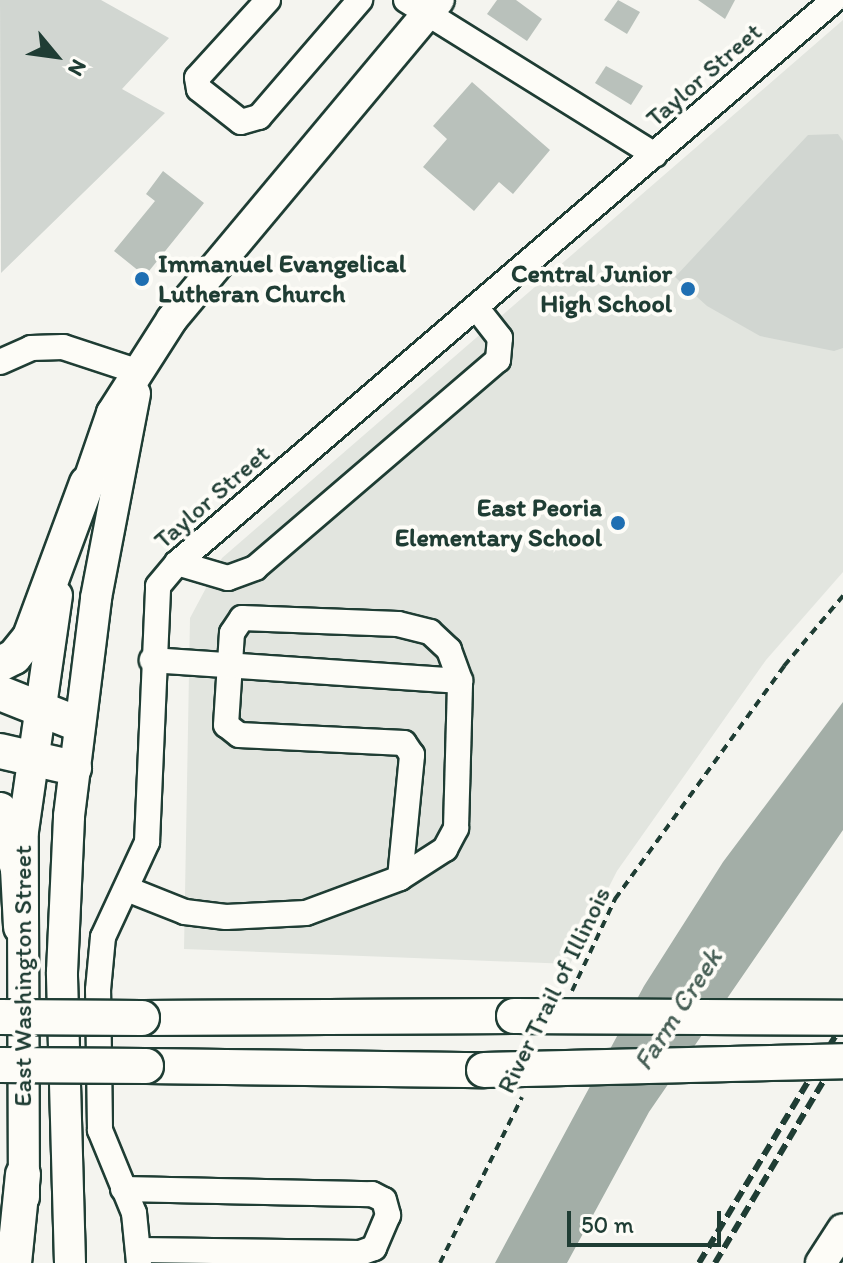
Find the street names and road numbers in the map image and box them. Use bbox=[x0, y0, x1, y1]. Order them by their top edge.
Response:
street label: Taylor Street bbox=[640, 16, 768, 134]
street label: Taylor Street bbox=[148, 438, 276, 556]
street label: East Washington Street bbox=[7, 845, 39, 1107]
street label: River Trail of Illinois bbox=[491, 882, 617, 1098]

